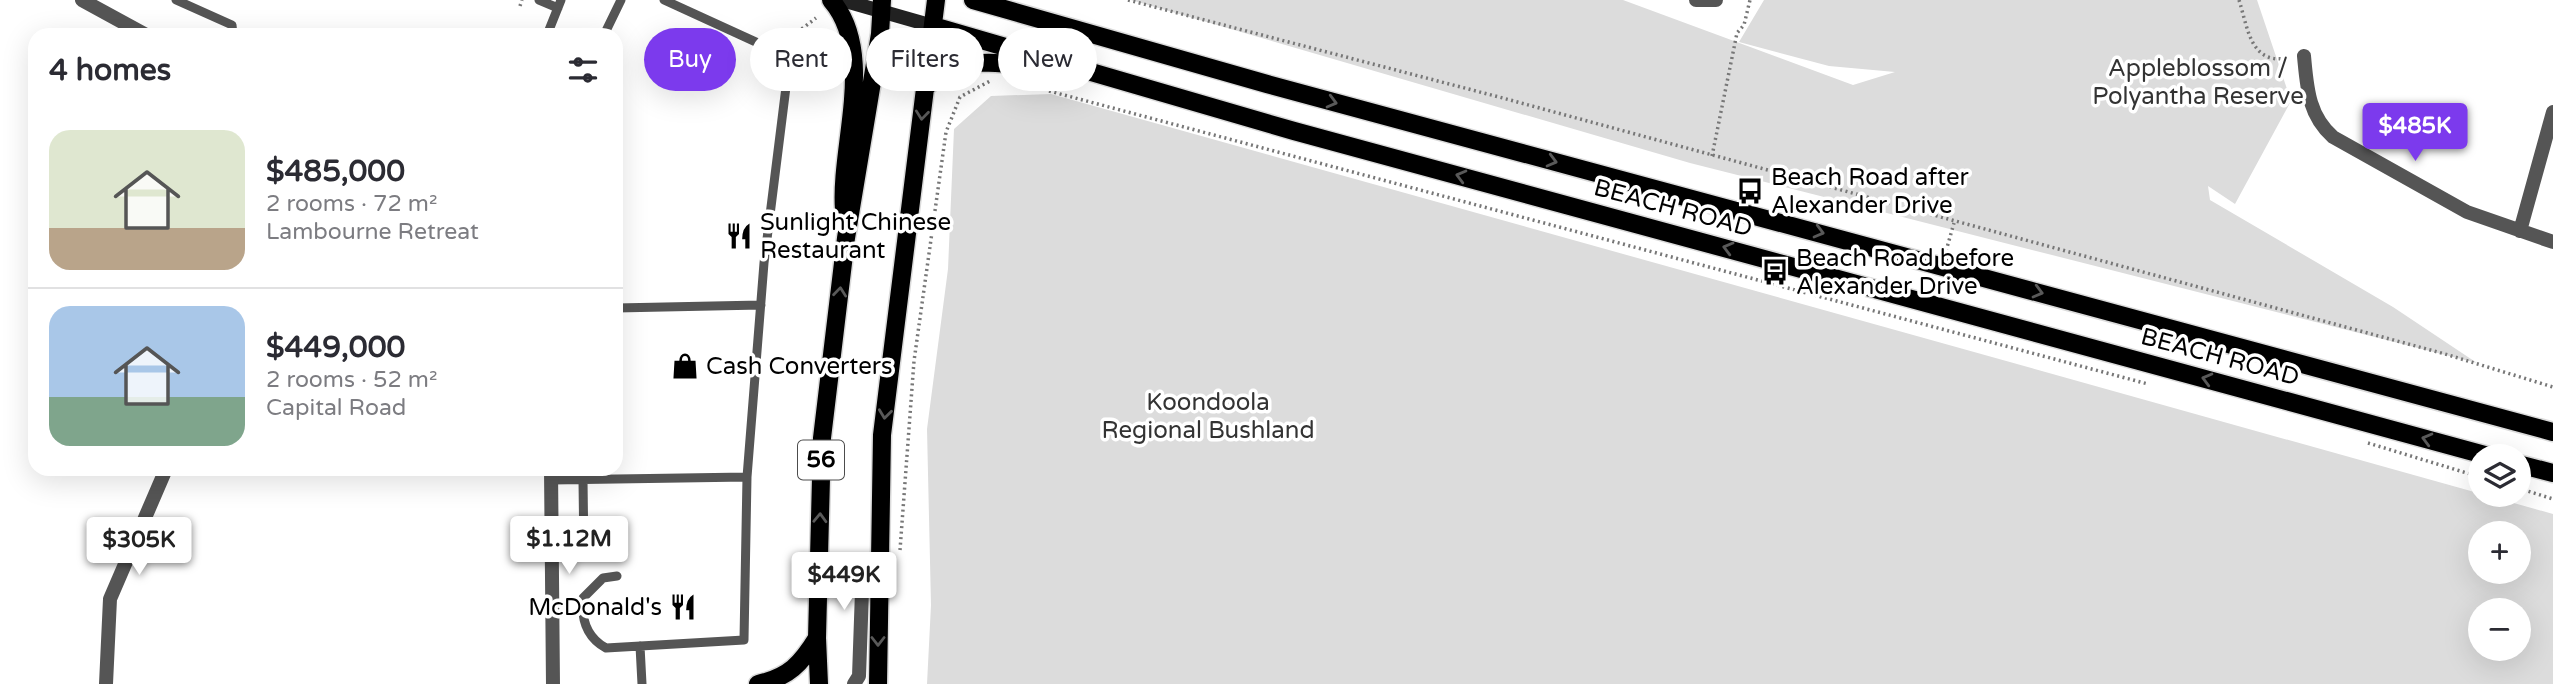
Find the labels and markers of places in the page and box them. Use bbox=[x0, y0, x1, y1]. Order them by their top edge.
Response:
pin: $485K bbox=[2366, 104, 2464, 163]
place label: Beach Road after Alexander Drive bbox=[1771, 163, 1969, 220]
bus stop icon: Beach Road after Alexander Drive bbox=[1735, 176, 1765, 206]
place label: Sunlight Chinese Restaurant bbox=[760, 208, 951, 265]
restaurant icon: Sunlight Chinese Restaurant bbox=[724, 221, 754, 251]
place label: Beach Road before Alexander Drive bbox=[1796, 244, 2014, 301]
bus stop icon: Beach Road before Alexander Drive bbox=[1760, 257, 1790, 287]
shop icon: Cash Converters bbox=[670, 351, 700, 381]
place label: Cash Converters bbox=[706, 352, 892, 381]
pin: $1.12M bbox=[512, 516, 626, 576]
pin: $305K bbox=[90, 518, 188, 577]
pin: $449K bbox=[795, 552, 893, 612]
restaurant icon: McDonald's bbox=[668, 592, 698, 622]
place label: McDonald's bbox=[528, 593, 662, 622]

